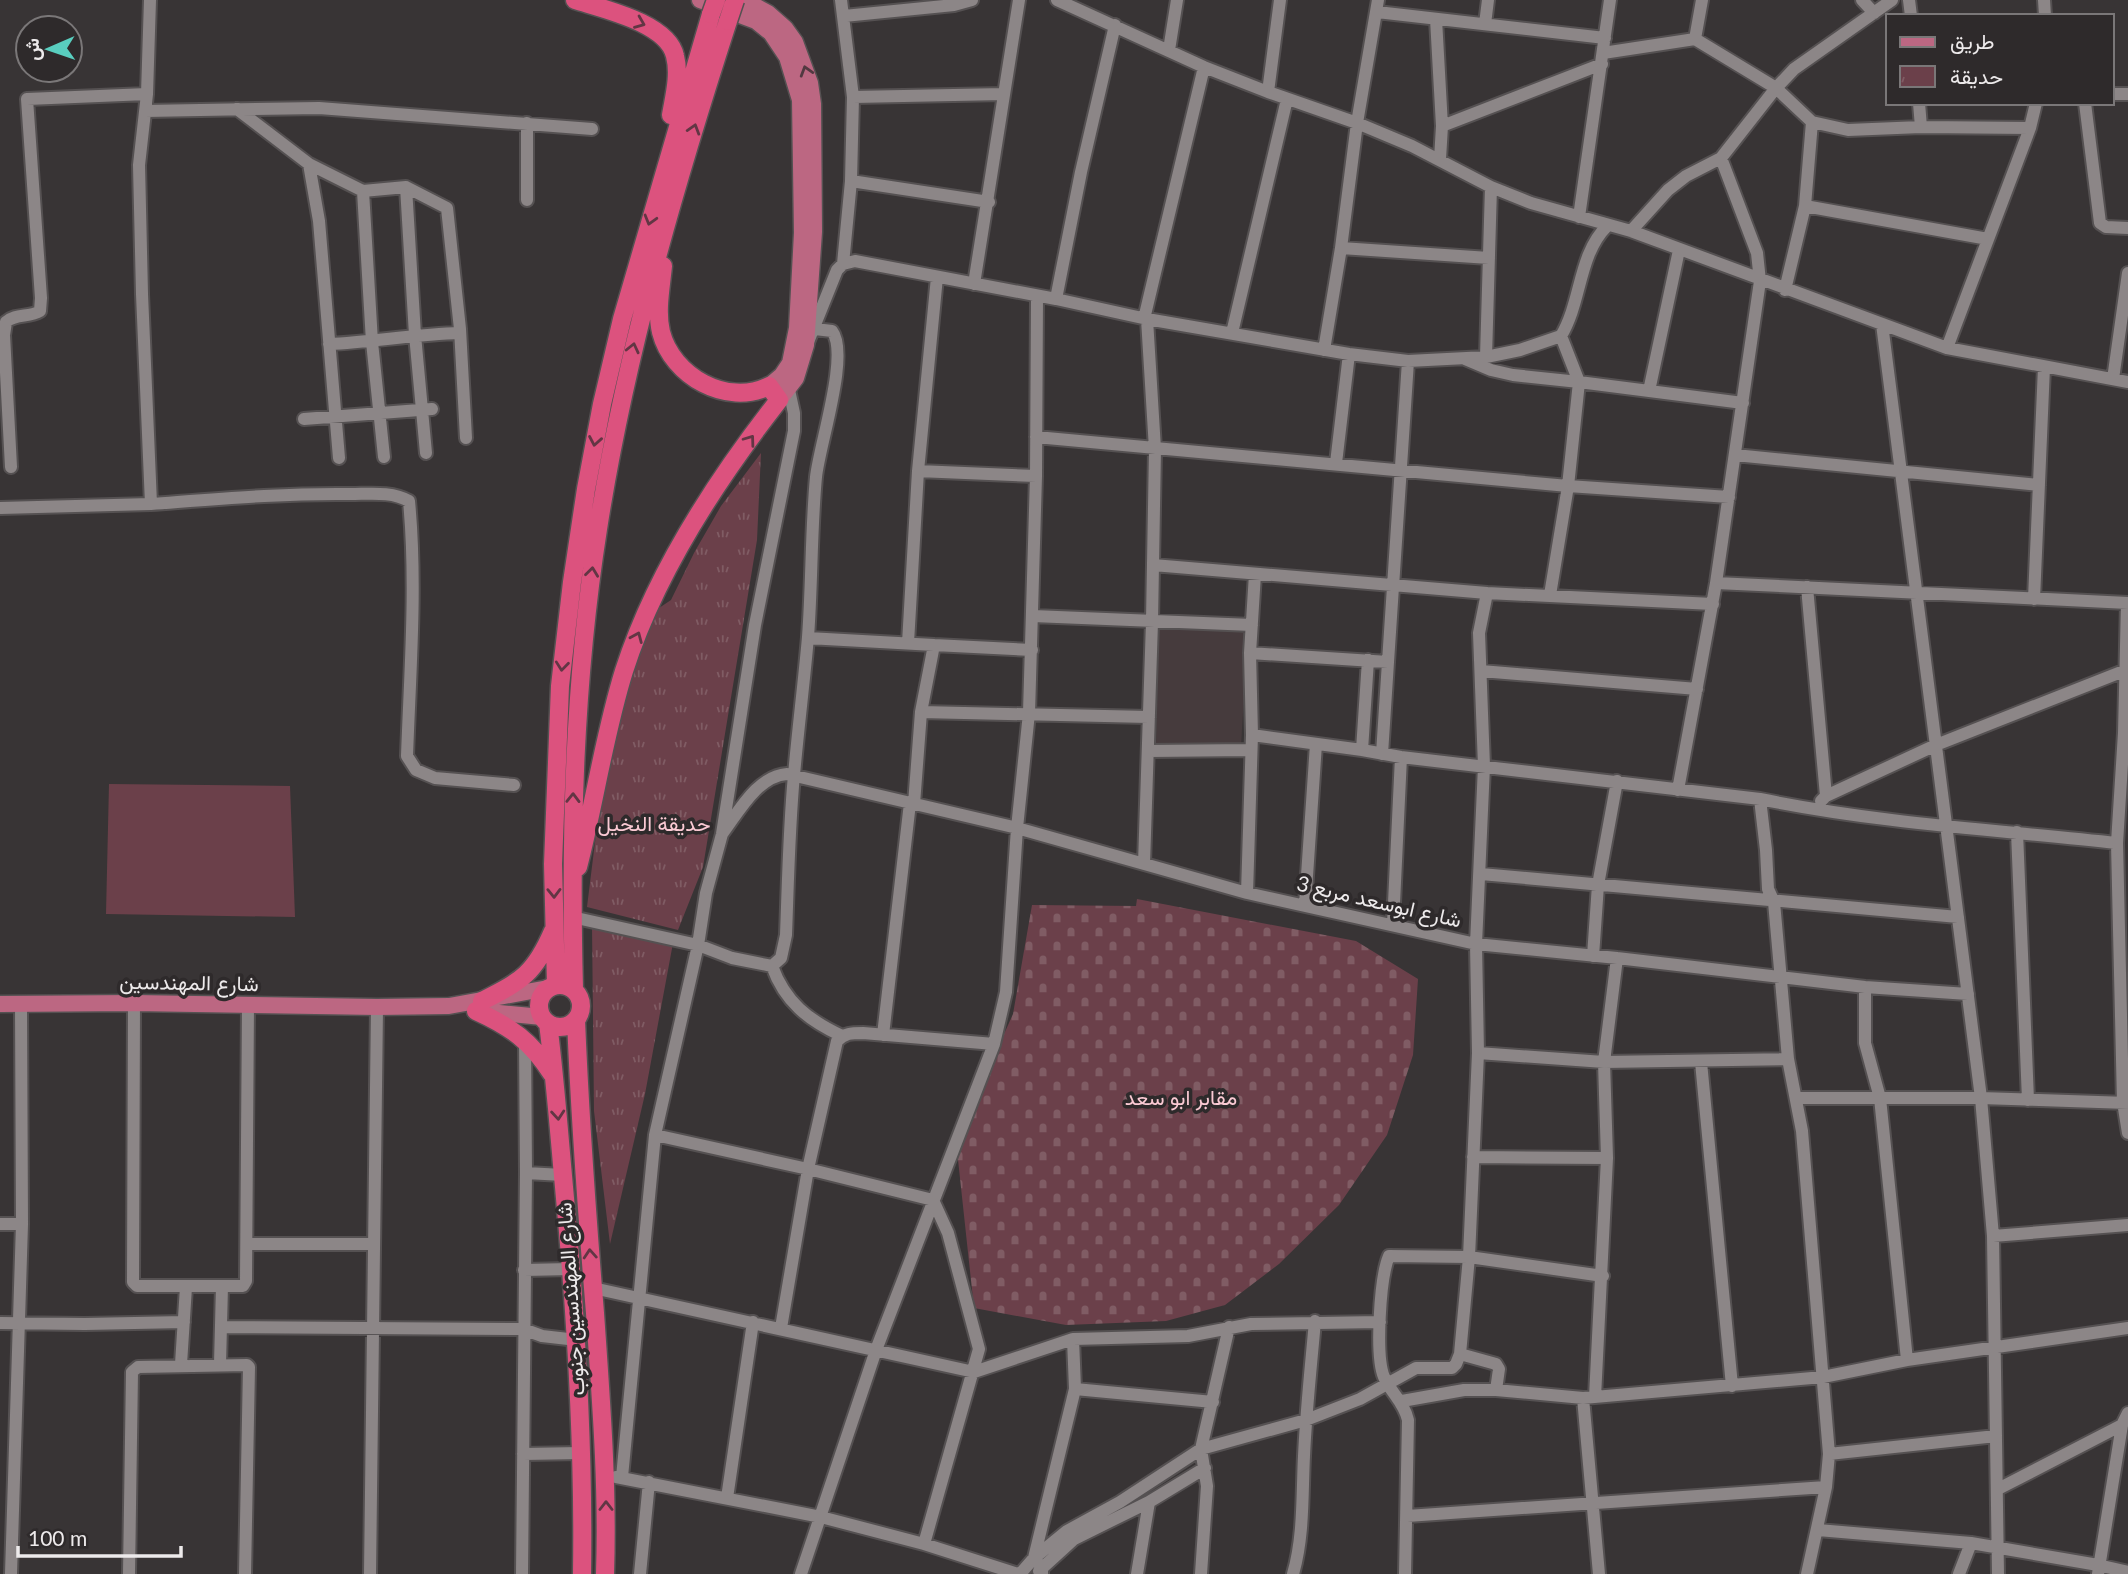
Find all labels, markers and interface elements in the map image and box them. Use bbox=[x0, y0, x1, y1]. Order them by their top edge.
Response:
north arrow bbox=[14, 14, 84, 84]
one-way arrow bbox=[633, 14, 645, 28]
legend bbox=[1886, 14, 2114, 105]
text: طريق bbox=[1950, 28, 1995, 55]
text: ش bbox=[20, 38, 44, 61]
text: حديقة bbox=[1950, 63, 2003, 89]
one-way arrow bbox=[800, 65, 815, 77]
one-way arrow bbox=[685, 123, 700, 135]
one-way arrow bbox=[644, 214, 659, 226]
one-way arrow bbox=[625, 342, 640, 354]
one-way arrow bbox=[588, 435, 603, 447]
one-way arrow bbox=[742, 435, 754, 448]
one-way arrow bbox=[585, 566, 600, 578]
one-way arrow bbox=[629, 632, 643, 644]
one-way arrow bbox=[555, 660, 570, 672]
one-way arrow bbox=[565, 793, 581, 803]
park label: حديقة النخيل bbox=[597, 810, 711, 836]
street label: شارع ابوسعد مربع 3 bbox=[1294, 869, 1464, 935]
one-way arrow bbox=[546, 888, 561, 899]
street label: شارع المهندسين bbox=[119, 968, 259, 998]
park label: مقابر ابو سعد bbox=[1125, 1084, 1237, 1111]
one-way arrow bbox=[550, 1110, 565, 1121]
street label: شارع المهندسين جنوب bbox=[550, 1201, 592, 1397]
one-way arrow bbox=[583, 1249, 598, 1260]
one-way arrow bbox=[599, 1500, 614, 1511]
scale bar bbox=[18, 1514, 180, 1558]
text: 100 m bbox=[28, 1525, 87, 1550]

